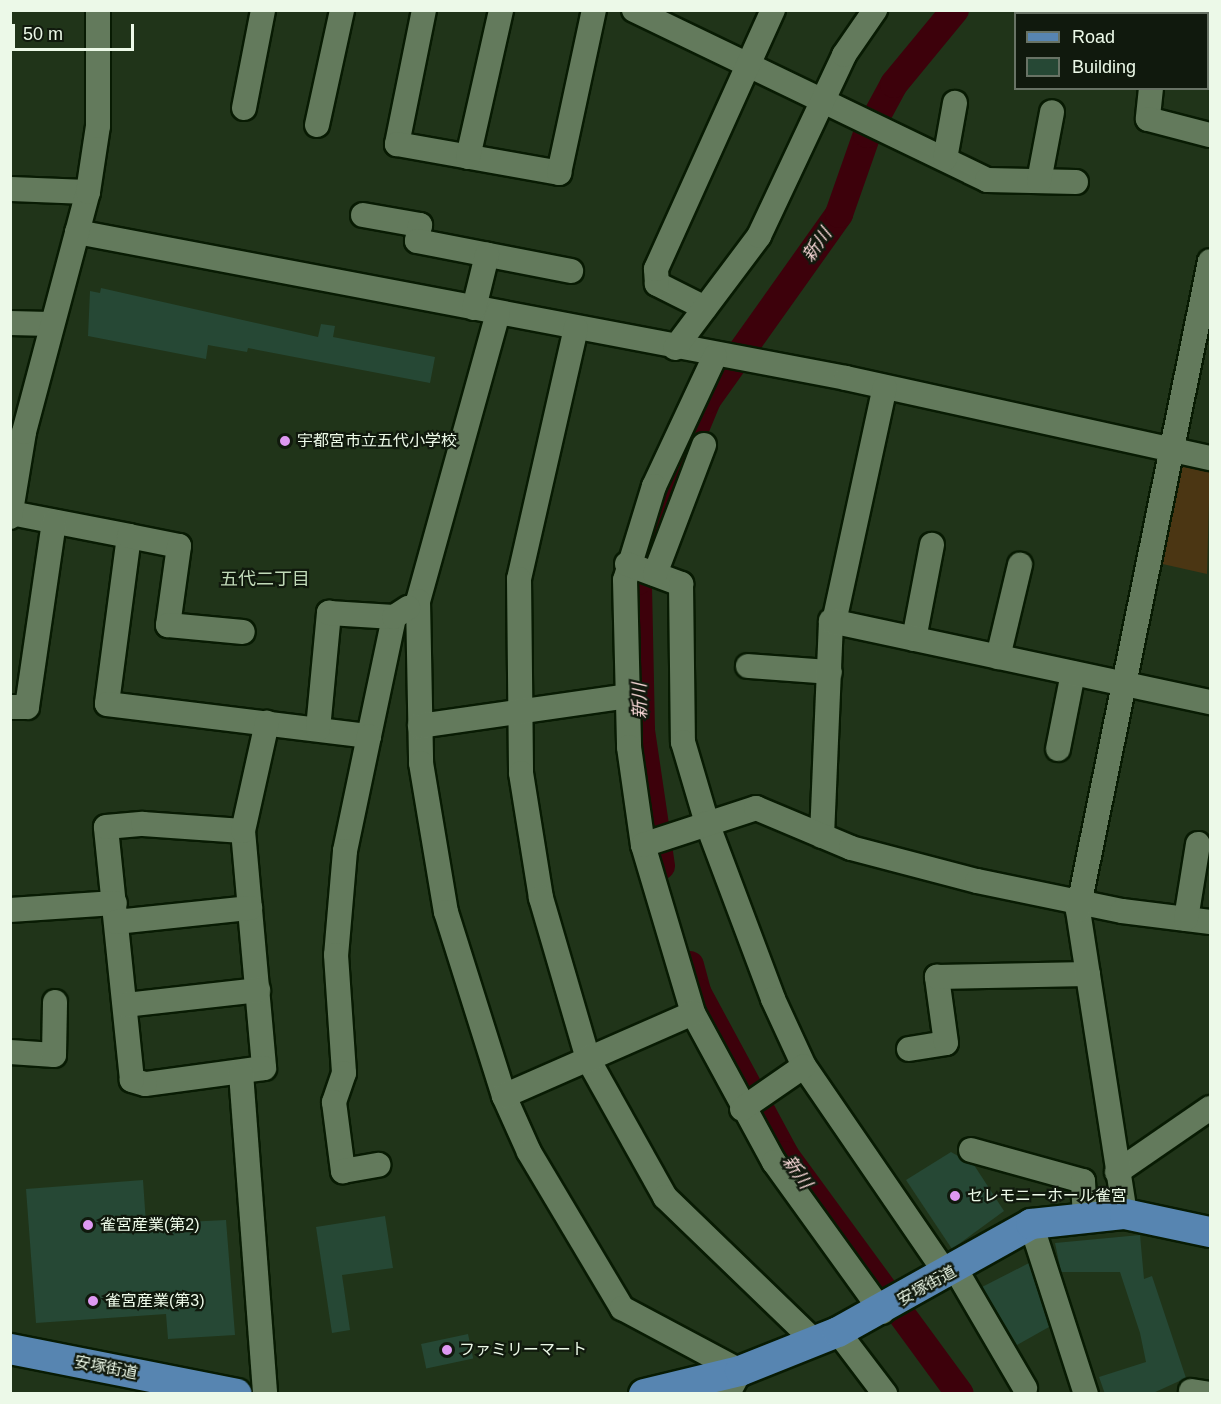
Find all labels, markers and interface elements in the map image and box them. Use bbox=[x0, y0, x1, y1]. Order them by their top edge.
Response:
scale bar bbox=[15, 12, 136, 50]
legend bbox=[1014, 12, 1209, 90]
text: 50 m bbox=[23, 24, 63, 44]
text: Road bbox=[1072, 27, 1115, 47]
text: Building bbox=[1072, 57, 1136, 77]
water label: 新川 bbox=[798, 224, 836, 266]
place label: 宇都宮市立五代小学校 bbox=[297, 431, 457, 451]
marker: 宇都宮市立五代小学校 bbox=[278, 434, 292, 448]
district label: 五代二丁目 bbox=[220, 568, 310, 590]
water label: 新川 bbox=[629, 683, 651, 719]
water label: 新川 bbox=[778, 1151, 816, 1193]
place label: セレモニーホール雀宮 bbox=[967, 1186, 1127, 1206]
marker: セレモニーホール雀宮 bbox=[948, 1189, 962, 1203]
place label: 雀宮産業(第2) bbox=[100, 1215, 200, 1235]
marker: 雀宮産業(第2) bbox=[81, 1218, 95, 1232]
street label: 安塚街道 bbox=[894, 1262, 960, 1310]
place label: 雀宮産業(第3) bbox=[105, 1291, 205, 1311]
marker: 雀宮産業(第3) bbox=[86, 1294, 100, 1308]
place label: ファミリーマート bbox=[459, 1340, 587, 1360]
marker: ファミリーマート bbox=[440, 1343, 454, 1357]
street label: 安塚街道 bbox=[73, 1352, 139, 1384]

